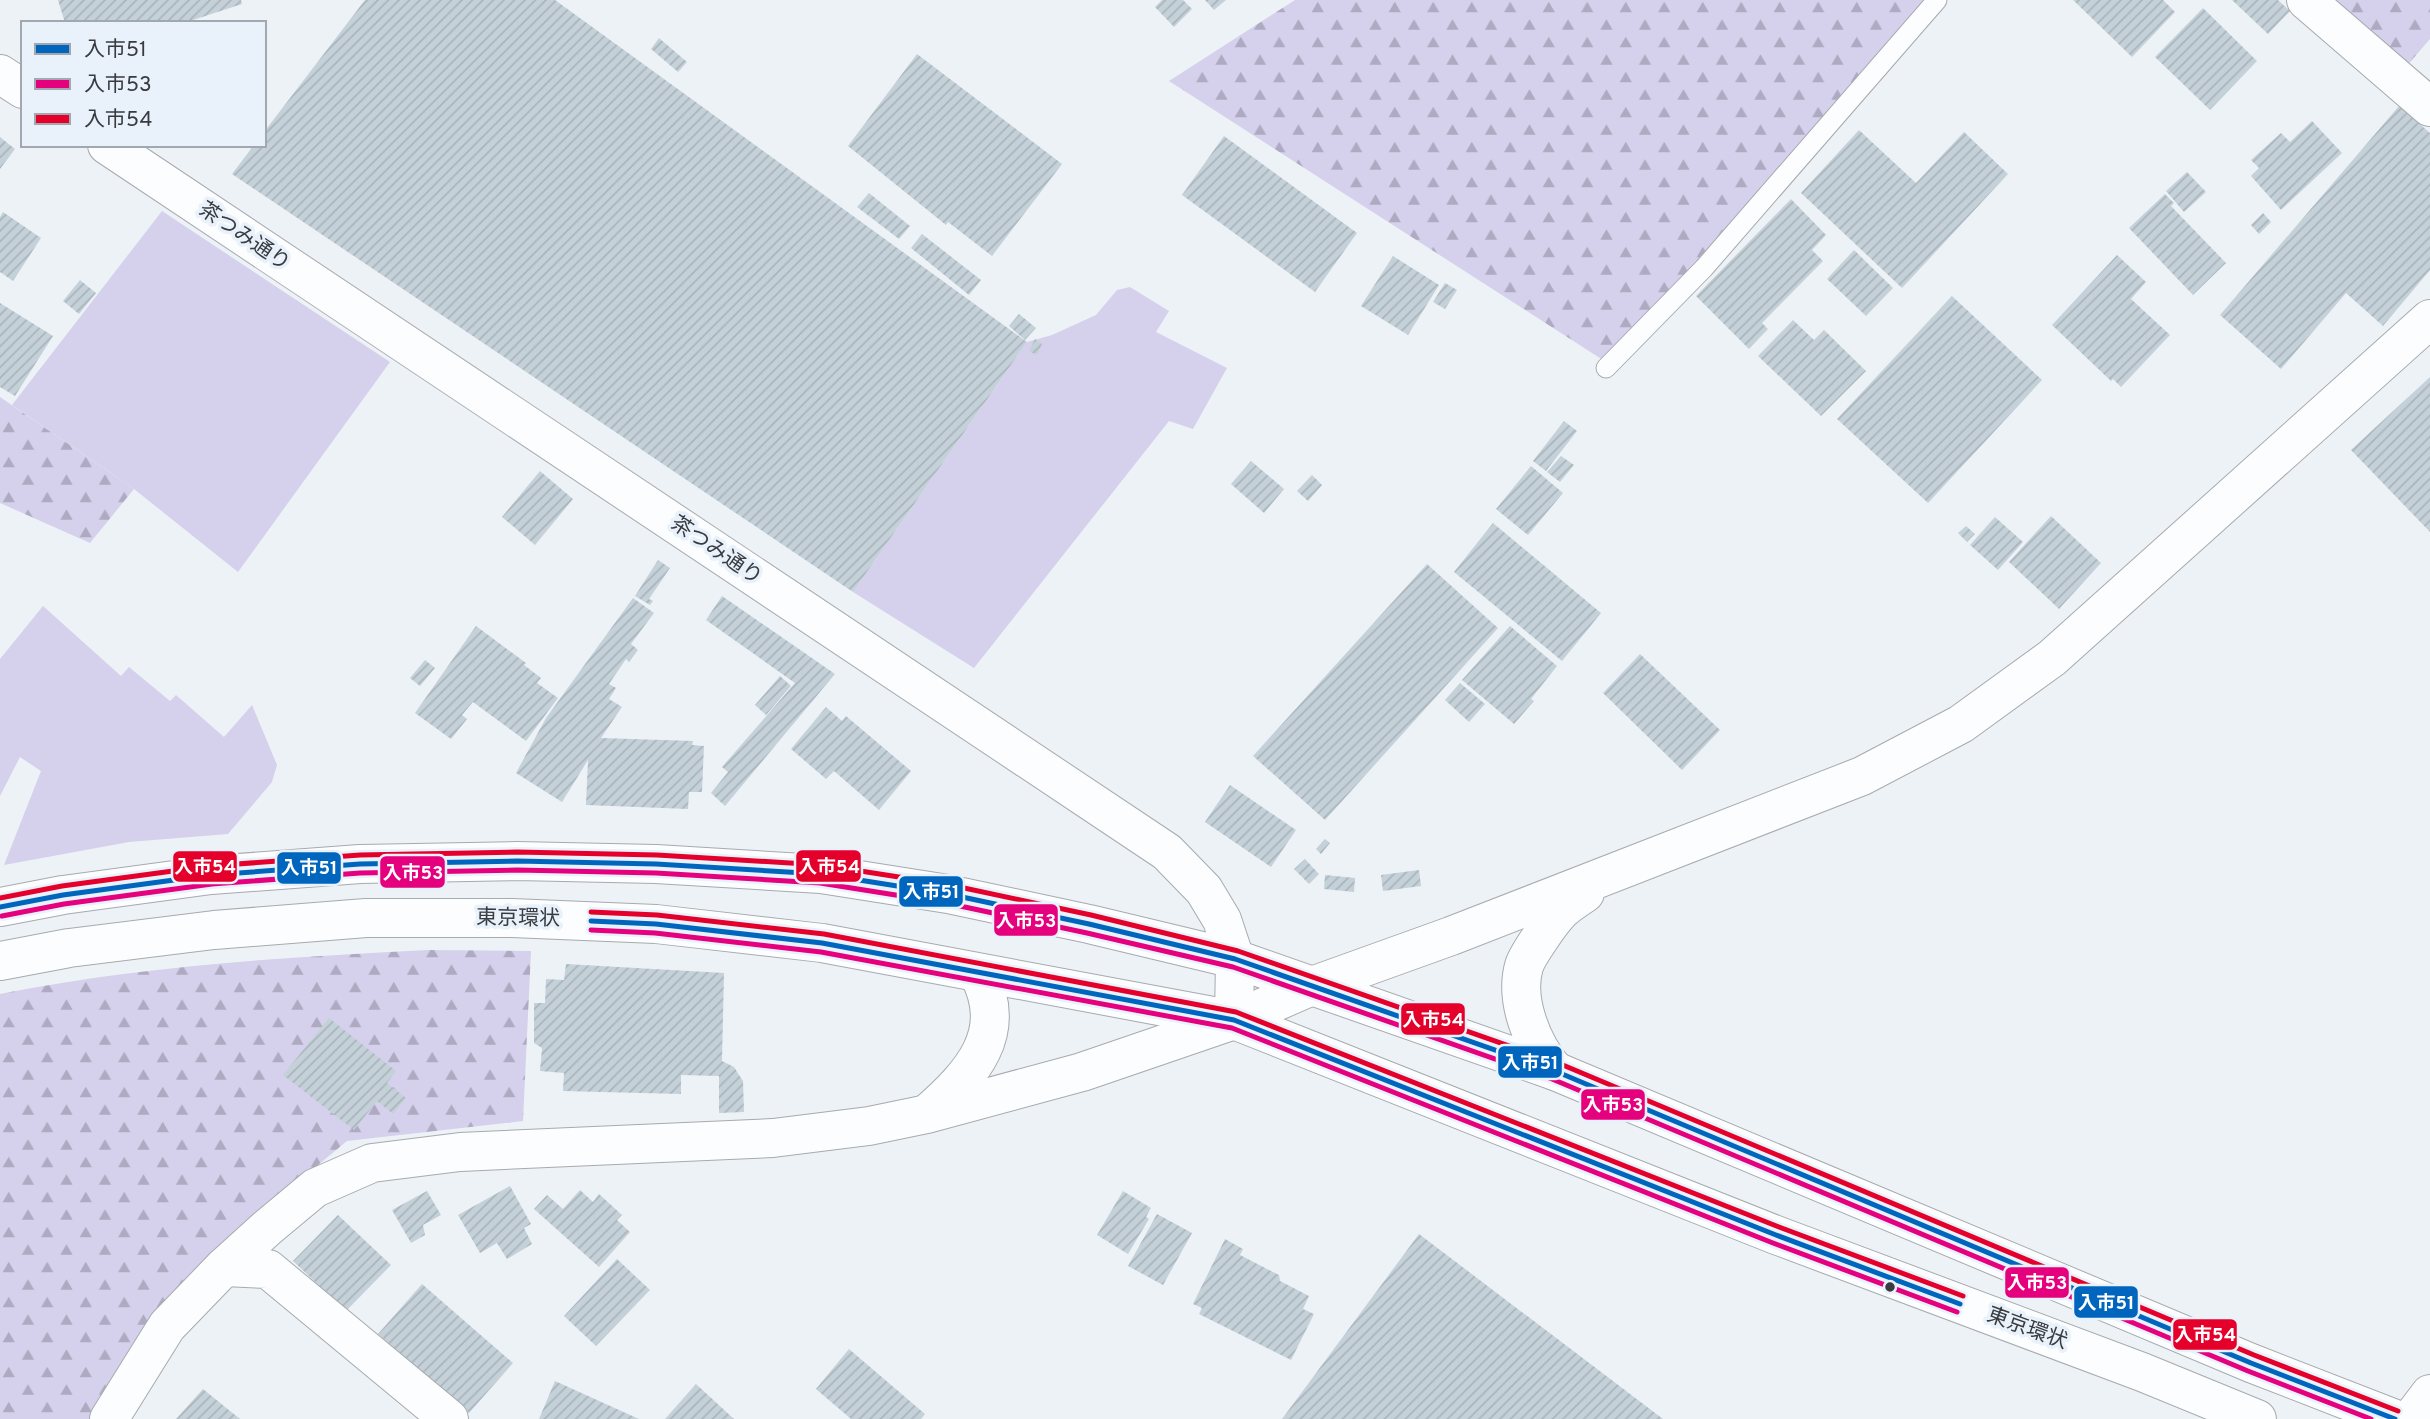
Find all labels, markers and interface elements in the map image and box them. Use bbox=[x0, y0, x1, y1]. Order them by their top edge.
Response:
legend bbox=[21, 21, 266, 147]
text: 入市51 bbox=[84, 37, 147, 64]
text: 入市53 bbox=[84, 72, 152, 99]
text: 入市54 bbox=[84, 107, 153, 134]
street label: 茶つみ通り bbox=[193, 196, 295, 278]
street label: 茶つみ通り bbox=[665, 510, 767, 592]
line badge: 入市54 bbox=[795, 849, 862, 883]
line badge: 入市54 bbox=[172, 850, 238, 883]
line badge: 入市51 bbox=[276, 851, 342, 885]
line badge: 入市53 bbox=[379, 855, 446, 889]
text: 入市54 bbox=[174, 856, 236, 880]
text: 入市54 bbox=[798, 856, 860, 880]
text: 入市51 bbox=[280, 857, 338, 881]
text: 入市53 bbox=[383, 862, 444, 886]
line badge: 入市51 bbox=[898, 875, 964, 908]
text: 入市51 bbox=[902, 881, 960, 905]
line badge: 入市53 bbox=[993, 903, 1059, 937]
street label: 東京環状 bbox=[476, 905, 560, 933]
text: 入市53 bbox=[996, 910, 1057, 934]
line badge: 入市54 bbox=[1400, 1002, 1466, 1036]
text: 入市54 bbox=[1402, 1009, 1464, 1033]
line badge: 入市51 bbox=[1497, 1045, 1563, 1079]
text: 入市51 bbox=[1501, 1052, 1559, 1076]
line badge: 入市53 bbox=[1580, 1088, 1646, 1121]
text: 入市53 bbox=[1583, 1094, 1644, 1118]
line badge: 入市53 bbox=[2004, 1266, 2070, 1299]
text: 入市53 bbox=[2007, 1272, 2068, 1296]
unlabelled marker bbox=[1883, 1280, 1897, 1294]
line badge: 入市51 bbox=[2073, 1285, 2139, 1319]
text: 入市51 bbox=[2077, 1292, 2135, 1316]
street label: 東京環状 bbox=[1983, 1302, 2071, 1356]
line badge: 入市54 bbox=[2172, 1318, 2238, 1351]
text: 入市54 bbox=[2174, 1324, 2236, 1348]

